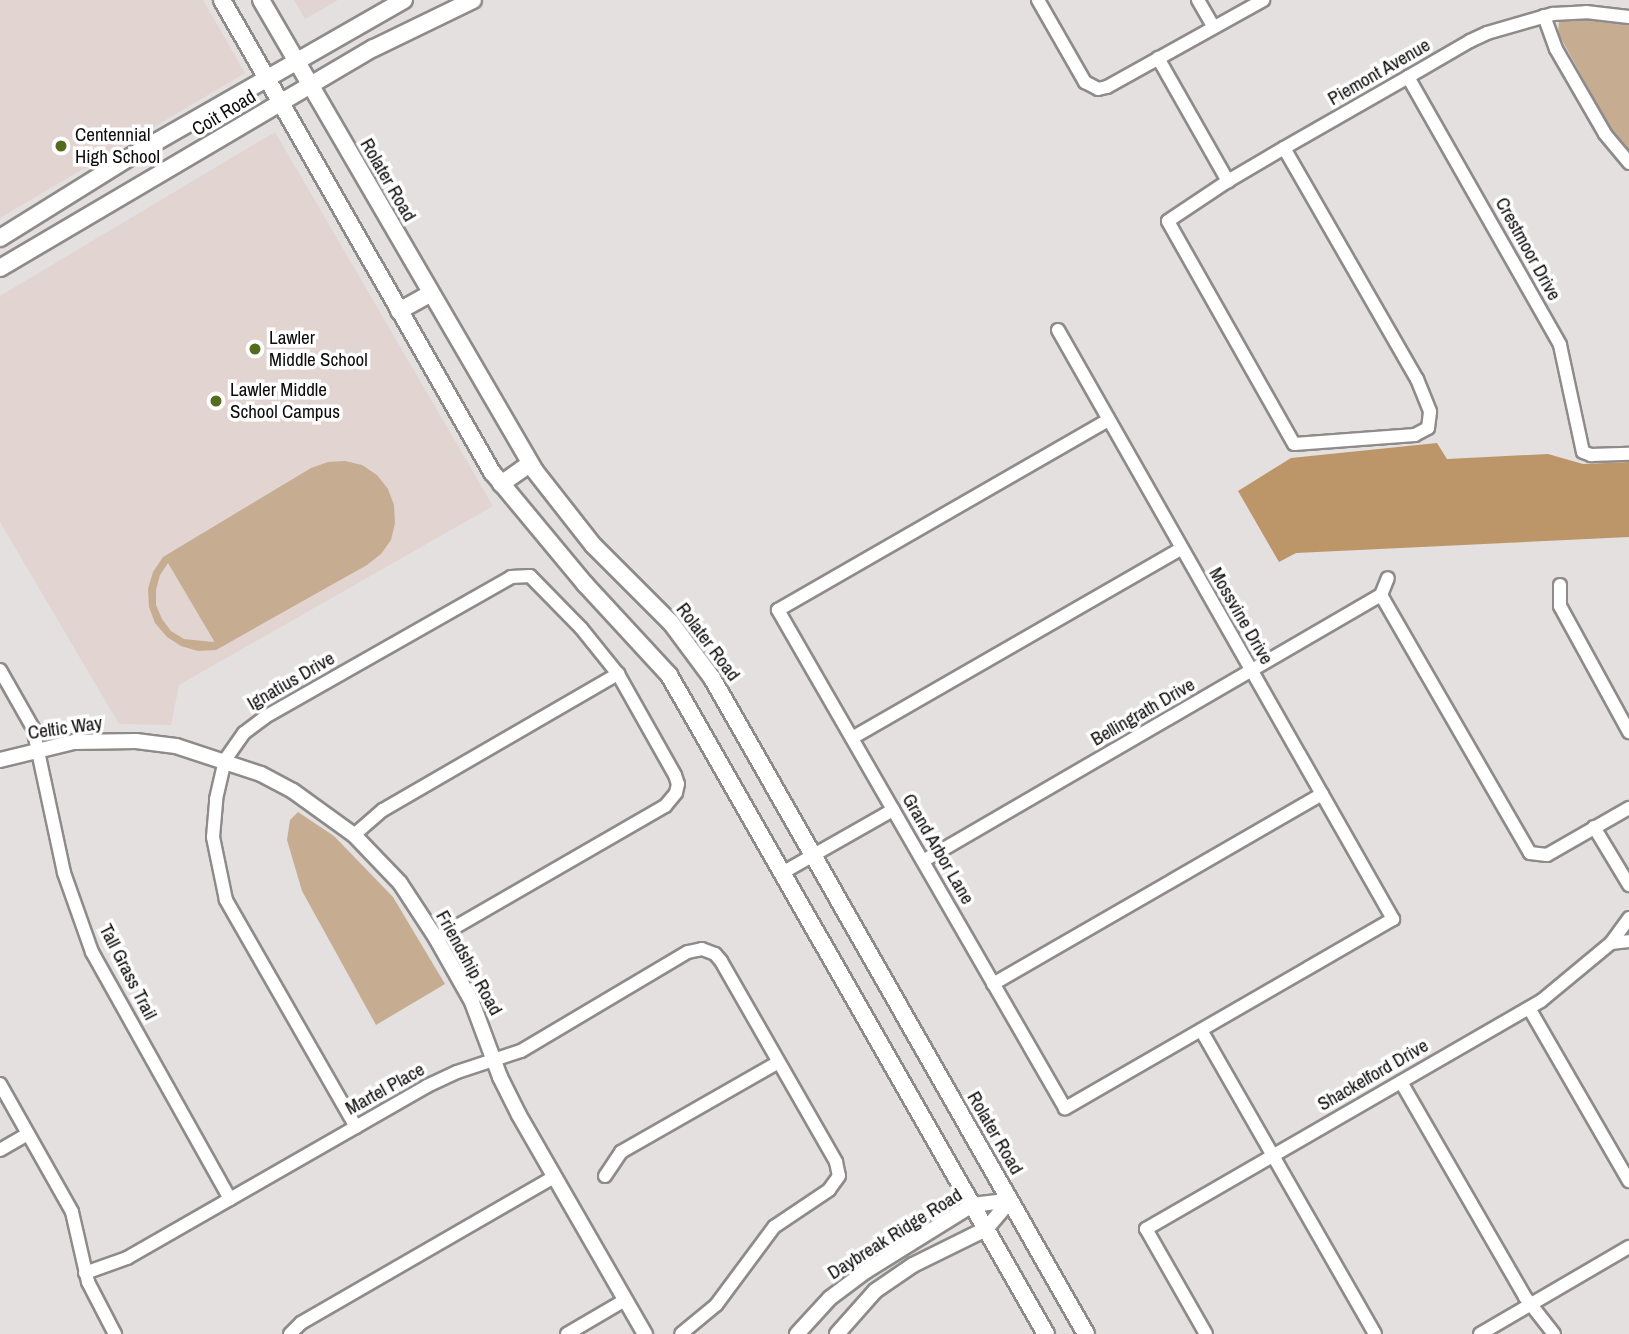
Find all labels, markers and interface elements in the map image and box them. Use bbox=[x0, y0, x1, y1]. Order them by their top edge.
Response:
street label: Piemont Avenue bbox=[1324, 33, 1434, 111]
street label: Coit Road bbox=[188, 85, 260, 141]
place label: Centennial High School bbox=[75, 124, 160, 168]
street label: Rolater Road bbox=[355, 135, 421, 225]
marker: Centennial High School bbox=[53, 138, 69, 154]
street label: Crestmoor Drive bbox=[1490, 194, 1566, 304]
place label: Lawler Middle School bbox=[269, 327, 368, 371]
marker: Lawler Middle School bbox=[247, 341, 263, 357]
place label: Lawler Middle School Campus bbox=[230, 379, 340, 423]
marker: Lawler Middle School Campus bbox=[208, 393, 224, 409]
street label: Mossvine Drive bbox=[1204, 563, 1278, 669]
street label: Rolater Road bbox=[671, 598, 745, 686]
street label: Ignatius Drive bbox=[243, 647, 339, 715]
street label: Bellingrath Drive bbox=[1087, 673, 1199, 751]
street label: Celtic Way bbox=[26, 712, 104, 744]
street label: Grand Arbor Lane bbox=[897, 789, 979, 909]
street label: Friendship Road bbox=[431, 907, 507, 1019]
street label: Tall Grass Trail bbox=[94, 920, 162, 1024]
street label: Shackelford Drive bbox=[1314, 1034, 1432, 1116]
street label: Martel Place bbox=[342, 1058, 428, 1120]
street label: Rolater Road bbox=[962, 1088, 1028, 1178]
street label: Daybreak Ridge Road bbox=[824, 1183, 966, 1285]

